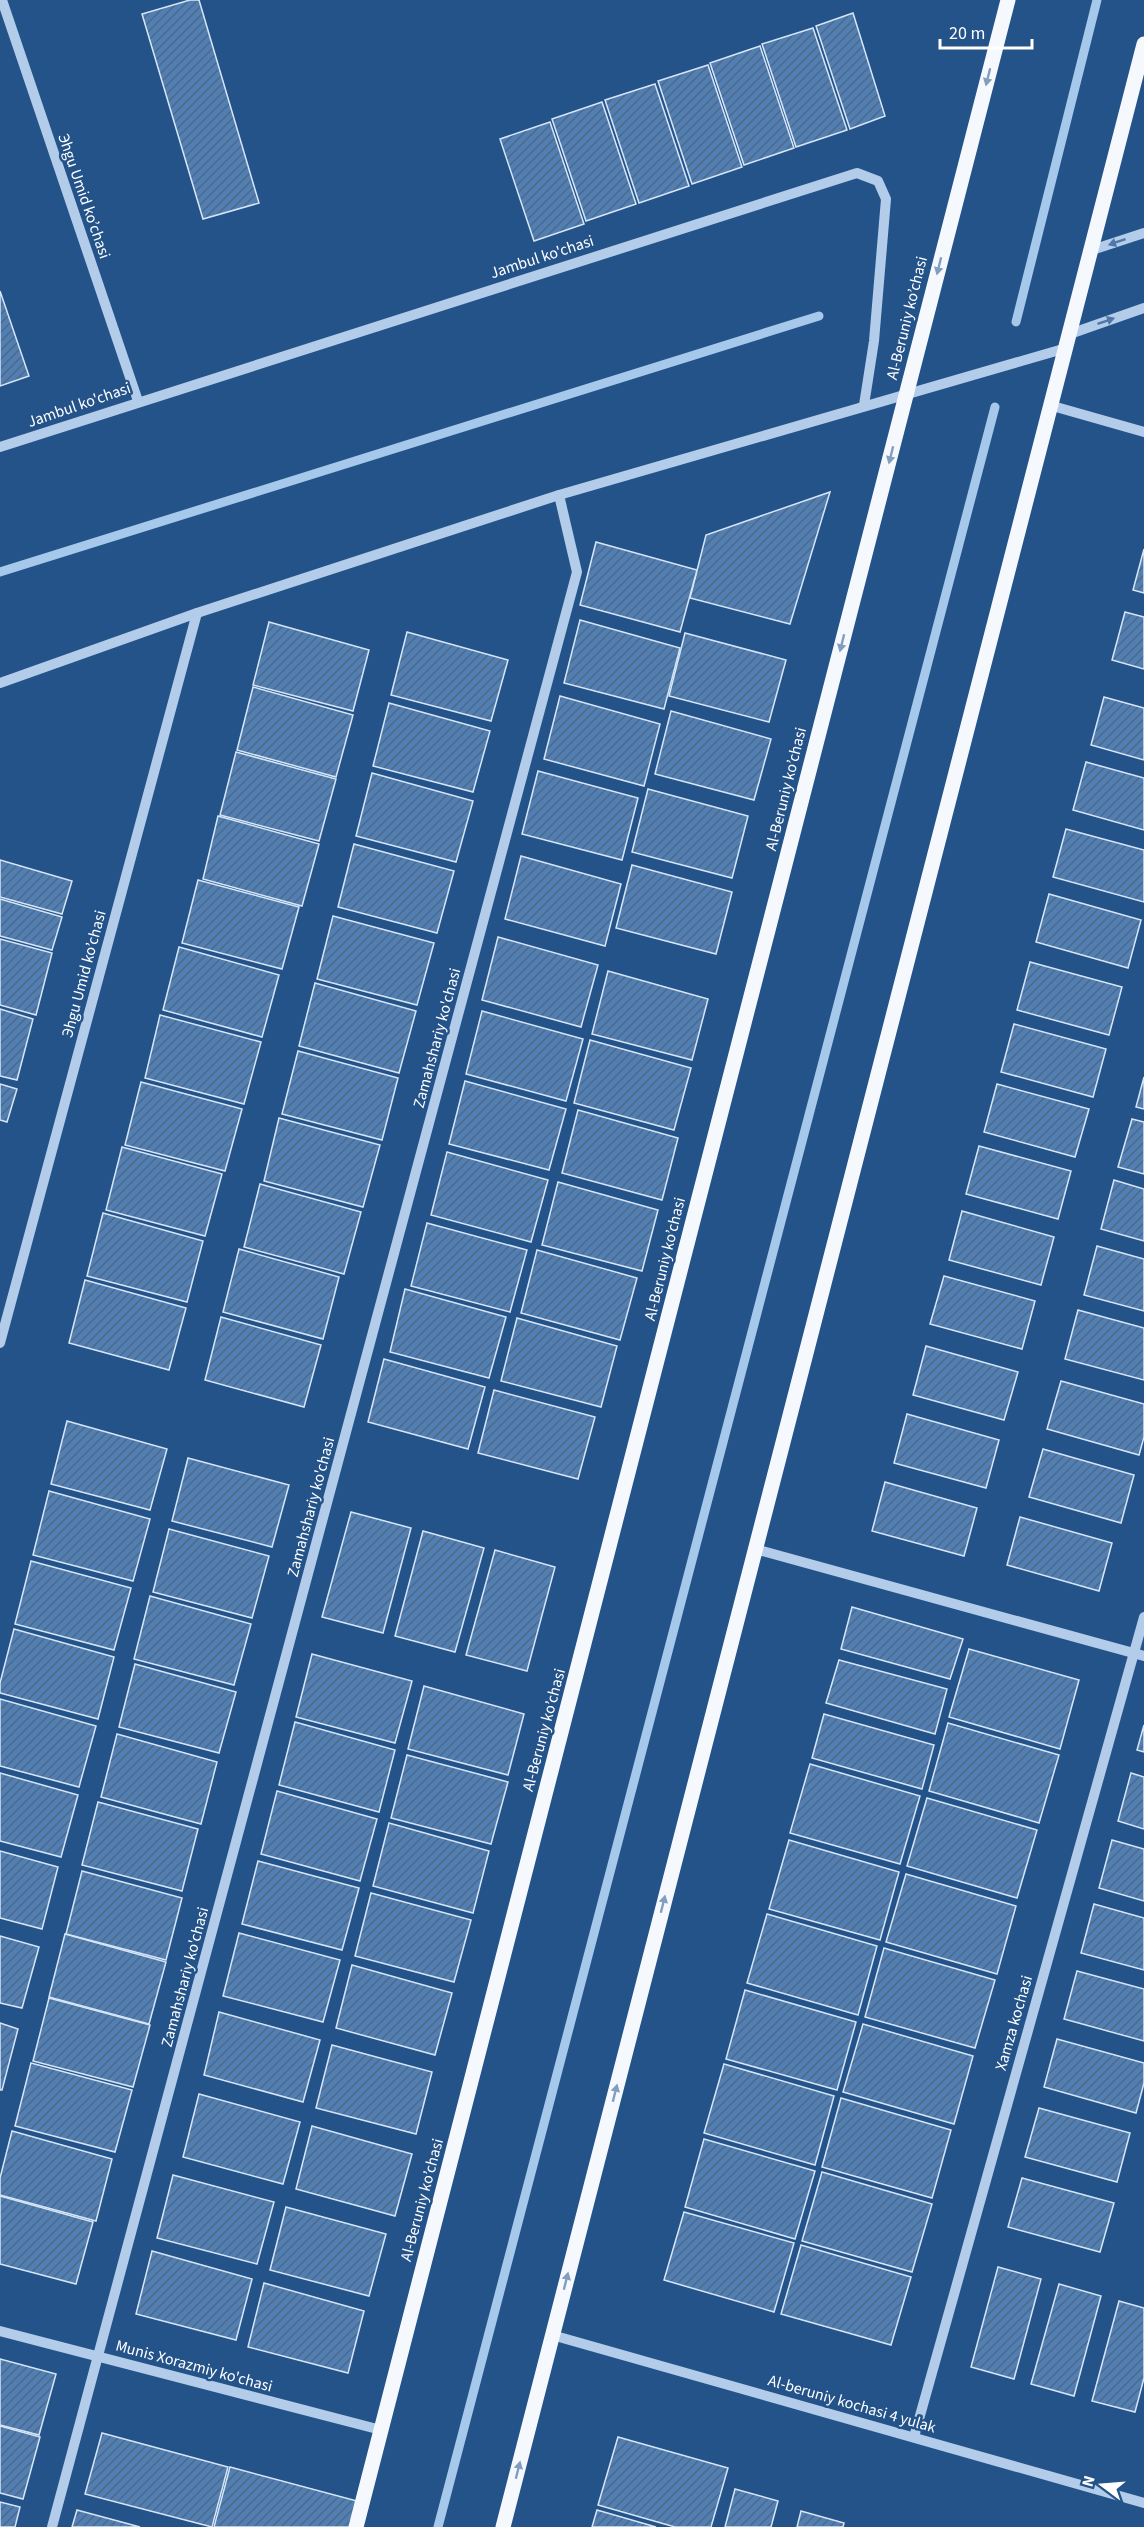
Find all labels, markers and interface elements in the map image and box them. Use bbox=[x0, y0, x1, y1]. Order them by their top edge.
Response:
scale bar bbox=[940, 12, 1032, 50]
text: 20 m bbox=[949, 21, 985, 46]
one-way arrow bbox=[983, 68, 992, 86]
street label: Эhgu Umid ko’chasi bbox=[52, 130, 116, 262]
street label: Jambul ko'chasi bbox=[487, 230, 597, 284]
one-way arrow bbox=[1108, 237, 1126, 247]
street label: Al-Beruniy ko’chasi bbox=[881, 254, 933, 382]
one-way arrow bbox=[934, 257, 944, 275]
one-way arrow bbox=[1097, 316, 1115, 326]
street label: Jambul ko'chasi bbox=[24, 377, 134, 433]
one-way arrow bbox=[885, 445, 895, 464]
one-way arrow bbox=[837, 635, 846, 653]
street label: Al-Beruniy ko’chasi bbox=[760, 725, 812, 853]
street label: Эhgu Umid ko’chasi bbox=[56, 908, 112, 1040]
street label: Zamahshariy ko'chasi bbox=[408, 966, 466, 1110]
street label: Al-Beruniy ko’chasi bbox=[639, 1195, 691, 1323]
street label: Zamahshariy ko'chasi bbox=[282, 1435, 340, 1579]
street label: Al-Beruniy ko’chasi bbox=[517, 1666, 571, 1794]
one-way arrow bbox=[659, 1895, 669, 1913]
street label: Zamahshariy ko'chasi bbox=[156, 1905, 214, 2049]
street label: Xamza kochasi bbox=[990, 1973, 1038, 2073]
one-way arrow bbox=[610, 2083, 620, 2102]
street label: Al-Beruniy ko’chasi bbox=[395, 2136, 449, 2264]
one-way arrow bbox=[562, 2272, 572, 2291]
street label: Munis Xorazmiy ko'chasi bbox=[113, 2334, 275, 2398]
street label: Al-beruniy kochasi 4 yulak bbox=[765, 2369, 939, 2439]
north arrow bbox=[1072, 2455, 1132, 2515]
one-way arrow bbox=[513, 2461, 523, 2479]
text: N bbox=[1077, 2473, 1101, 2489]

